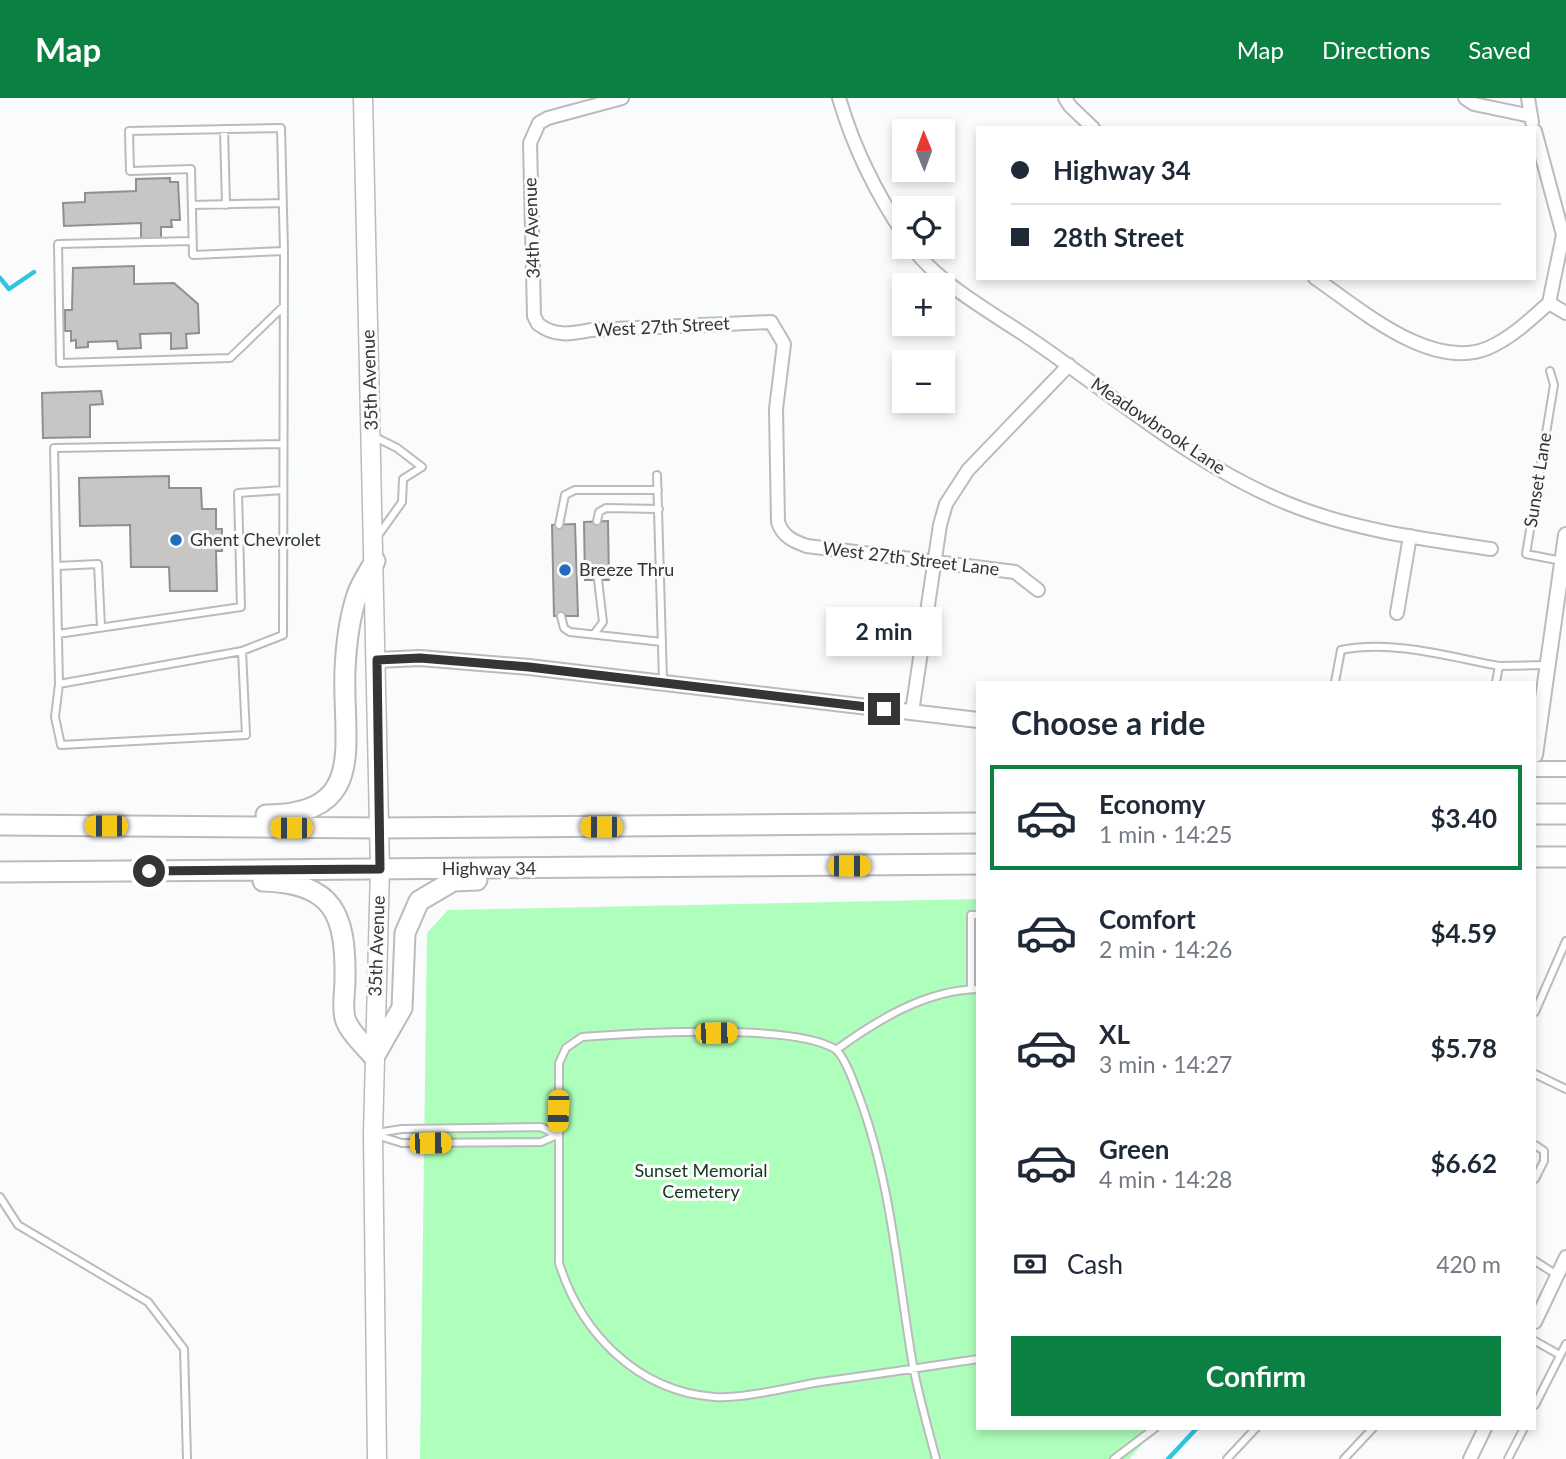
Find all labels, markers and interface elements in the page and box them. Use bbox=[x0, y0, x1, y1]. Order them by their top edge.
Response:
text: Map bbox=[35, 29, 101, 69]
text: Map bbox=[1237, 35, 1284, 64]
text: Directions bbox=[1322, 35, 1430, 64]
text: Saved bbox=[1468, 35, 1531, 64]
north arrow bbox=[892, 119, 956, 182]
map controls bbox=[892, 119, 955, 413]
text: Highway 34 bbox=[1053, 154, 1191, 186]
street label: 34th Avenue bbox=[518, 177, 544, 279]
button: locate bbox=[892, 196, 955, 259]
text: 28th Street bbox=[1053, 221, 1184, 253]
button: + bbox=[892, 273, 955, 336]
street label: West 27th Street bbox=[594, 311, 731, 341]
street label: 35th Avenue bbox=[356, 329, 382, 431]
button: − bbox=[892, 350, 955, 413]
street label: Meadowbrook Lane bbox=[1087, 372, 1230, 478]
street label: Sunset Lane bbox=[1519, 431, 1555, 529]
place label: Ghent Chevrolet bbox=[190, 528, 321, 550]
marker: Ghent Chevrolet bbox=[168, 532, 184, 548]
street label: West 27th Street Lane bbox=[822, 536, 1001, 580]
place label: Breeze Thru bbox=[579, 558, 674, 580]
marker: Breeze Thru bbox=[557, 562, 573, 578]
callout: 2 min bbox=[826, 608, 942, 656]
text: 2 min bbox=[855, 617, 913, 645]
route end bbox=[868, 693, 900, 725]
text: Choose a ride bbox=[1011, 703, 1205, 742]
icon: car bbox=[1015, 786, 1078, 849]
text: Economy bbox=[1099, 788, 1205, 820]
text: $3.40 bbox=[1431, 802, 1497, 834]
car bbox=[86, 816, 128, 837]
car bbox=[581, 817, 623, 838]
car bbox=[271, 818, 313, 839]
text: 1 min · 14:25 bbox=[1099, 820, 1232, 848]
route start bbox=[133, 855, 165, 887]
car bbox=[829, 856, 871, 877]
street label: Highway 34 bbox=[442, 857, 536, 879]
street label: 35th Avenue bbox=[363, 895, 389, 997]
icon: car bbox=[1015, 901, 1078, 964]
text: Comfort bbox=[1099, 903, 1196, 935]
text: $4.59 bbox=[1431, 917, 1497, 949]
text: 2 min · 14:26 bbox=[1099, 935, 1232, 963]
icon: car bbox=[1015, 1016, 1078, 1079]
text: XL bbox=[1099, 1018, 1130, 1050]
car bbox=[695, 1022, 738, 1044]
text: $5.78 bbox=[1431, 1032, 1497, 1064]
text: 3 min · 14:27 bbox=[1099, 1050, 1232, 1078]
car bbox=[547, 1090, 570, 1132]
icon: car bbox=[1015, 1131, 1078, 1194]
car bbox=[409, 1132, 452, 1154]
text: Green bbox=[1099, 1133, 1169, 1165]
text: $6.62 bbox=[1431, 1147, 1497, 1179]
park label: Sunset Memorial Cemetery bbox=[635, 1159, 767, 1202]
text: 4 min · 14:28 bbox=[1099, 1165, 1232, 1193]
icon: cash bbox=[1011, 1245, 1049, 1283]
text: Cash bbox=[1067, 1248, 1123, 1280]
text: 420 m bbox=[1436, 1250, 1501, 1278]
button: Confirm bbox=[1011, 1336, 1501, 1416]

